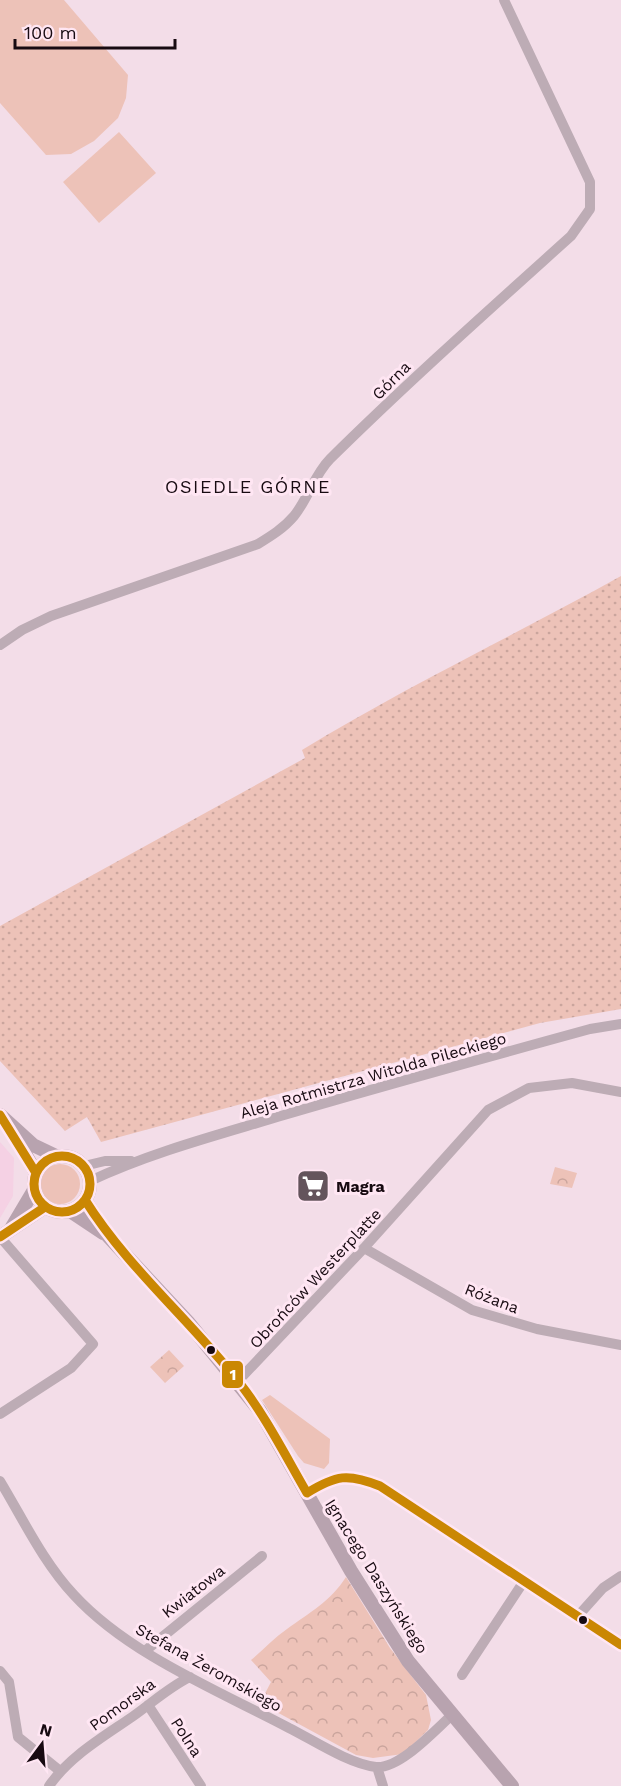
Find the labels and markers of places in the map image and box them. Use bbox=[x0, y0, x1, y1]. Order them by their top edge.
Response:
supermarket icon: Magra bbox=[295, 1168, 331, 1204]
place label: Magra bbox=[336, 1177, 386, 1196]
unlabelled marker bbox=[205, 1344, 217, 1356]
unlabelled marker bbox=[577, 1614, 589, 1626]

